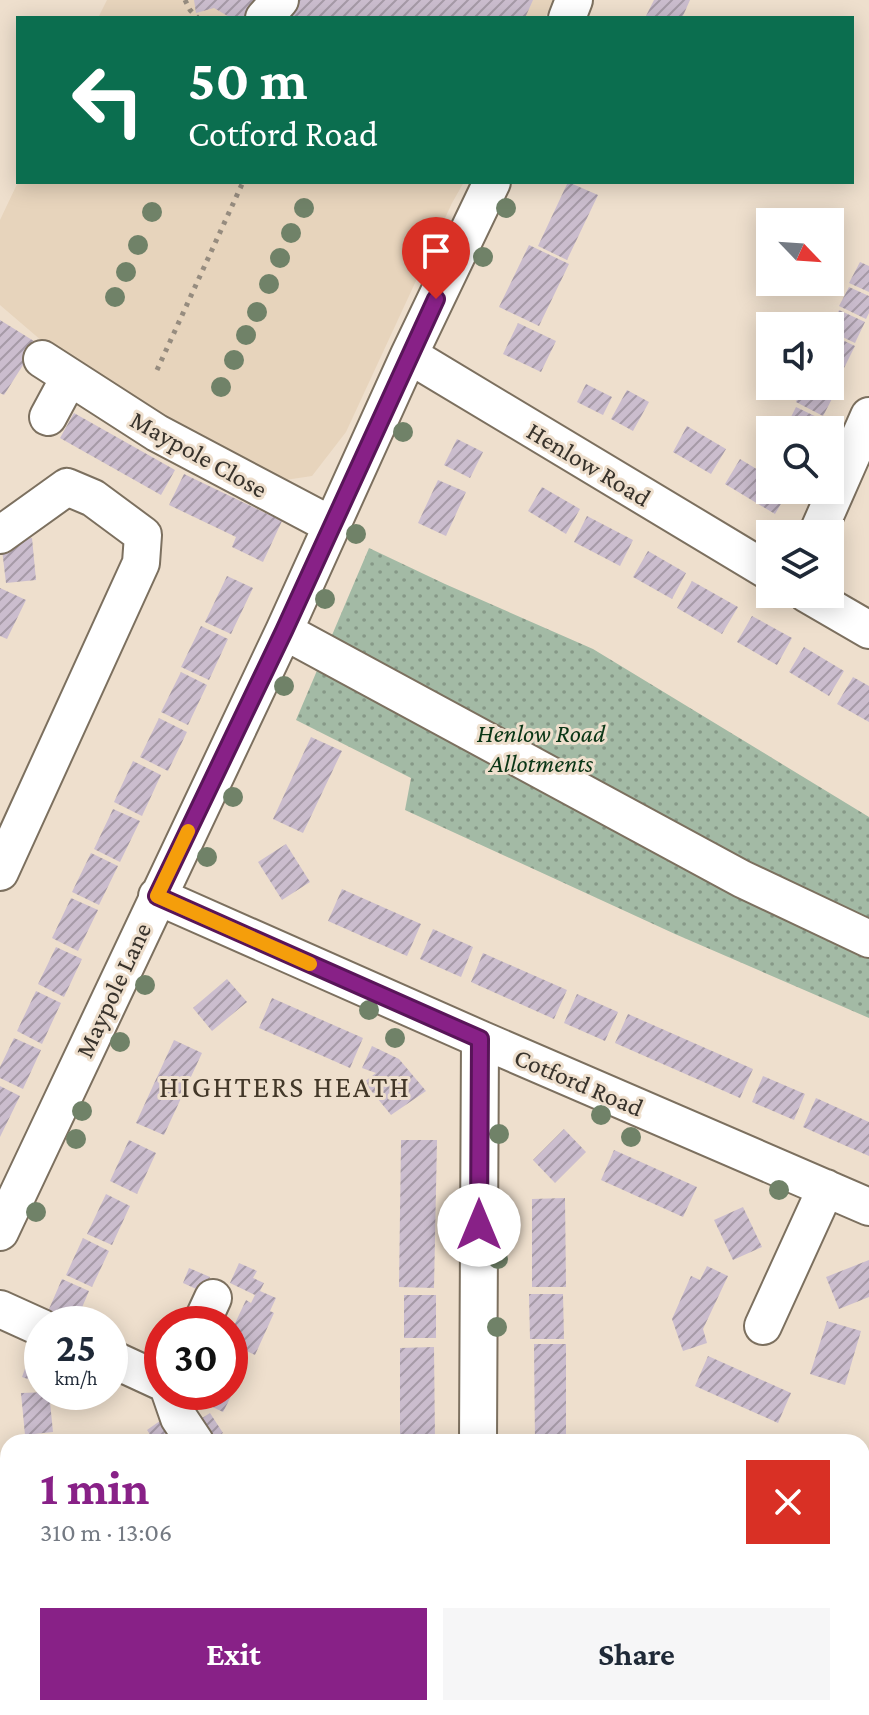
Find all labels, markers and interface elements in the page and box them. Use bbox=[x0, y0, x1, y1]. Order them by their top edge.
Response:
icon: left bbox=[56, 48, 160, 152]
text: 50 m bbox=[188, 49, 308, 111]
text: Cotford Road bbox=[188, 114, 378, 154]
north arrow bbox=[756, 208, 844, 296]
map controls bbox=[756, 208, 844, 608]
pin bbox=[402, 217, 470, 299]
icon: arrive bbox=[414, 229, 458, 273]
button: sound bbox=[756, 312, 844, 400]
street label: Maypole Close bbox=[125, 405, 272, 504]
street label: Henlow Road bbox=[522, 416, 656, 513]
button: search bbox=[756, 416, 844, 504]
button: layers bbox=[756, 520, 844, 608]
park label: Henlow Road Allotments bbox=[477, 719, 606, 778]
street label: Maypole Lane bbox=[70, 918, 157, 1062]
street label: Cotford Road bbox=[510, 1042, 648, 1123]
district label: HIGHTERS HEATH bbox=[159, 1070, 411, 1103]
position arrow bbox=[437, 1183, 521, 1267]
speed limit sign: 30 bbox=[144, 1306, 248, 1410]
text: 25 bbox=[56, 1325, 96, 1370]
text: km/h bbox=[54, 1367, 98, 1389]
button: close bbox=[746, 1460, 830, 1544]
text: 1 min bbox=[40, 1461, 149, 1514]
text: 310 m · 13:06 bbox=[40, 1518, 172, 1547]
button: Exit bbox=[40, 1608, 427, 1700]
button: Share bbox=[443, 1608, 830, 1700]

